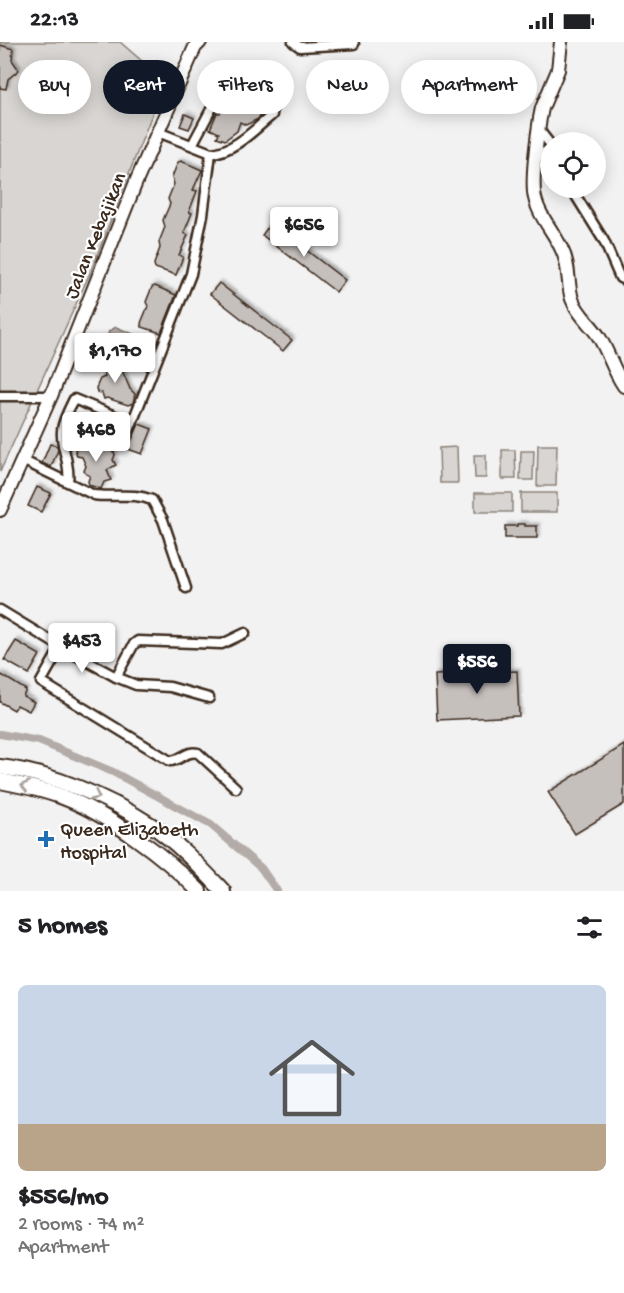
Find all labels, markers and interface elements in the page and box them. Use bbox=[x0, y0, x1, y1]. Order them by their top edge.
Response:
text: 22:13 bbox=[30, 8, 79, 34]
chip: Buy bbox=[18, 60, 91, 114]
chip: Rent bbox=[103, 60, 185, 114]
chip: Filters bbox=[197, 60, 294, 114]
chip: New bbox=[306, 60, 389, 114]
chip: Apartment bbox=[401, 60, 537, 114]
map controls bbox=[540, 132, 606, 198]
button: locate bbox=[540, 132, 606, 198]
street label: Jalan Kebajikan bbox=[61, 169, 133, 303]
pin: $656 bbox=[268, 207, 340, 258]
text: $656 bbox=[284, 215, 324, 238]
pin: $1,170 bbox=[66, 333, 164, 384]
text: $1,170 bbox=[88, 341, 142, 364]
pin: $468 bbox=[60, 412, 132, 463]
text: $468 bbox=[76, 420, 116, 443]
pin: $453 bbox=[46, 623, 118, 674]
text: $453 bbox=[62, 631, 102, 654]
pin: $556 bbox=[441, 644, 513, 695]
text: $556 bbox=[457, 652, 497, 675]
one-way arrow bbox=[20, 780, 30, 793]
one-way arrow bbox=[89, 789, 100, 801]
place label: Queen Elizabeth Hospital bbox=[60, 820, 199, 866]
marker: Queen Elizabeth Hospital bbox=[37, 830, 55, 848]
icon: filters bbox=[573, 911, 606, 944]
text: 5 homes bbox=[18, 912, 107, 943]
icon: home bbox=[258, 1024, 366, 1132]
text: $556/mo bbox=[18, 1183, 108, 1214]
text: 2 rooms · 74 m² bbox=[18, 1214, 144, 1237]
text: Apartment bbox=[18, 1237, 108, 1260]

